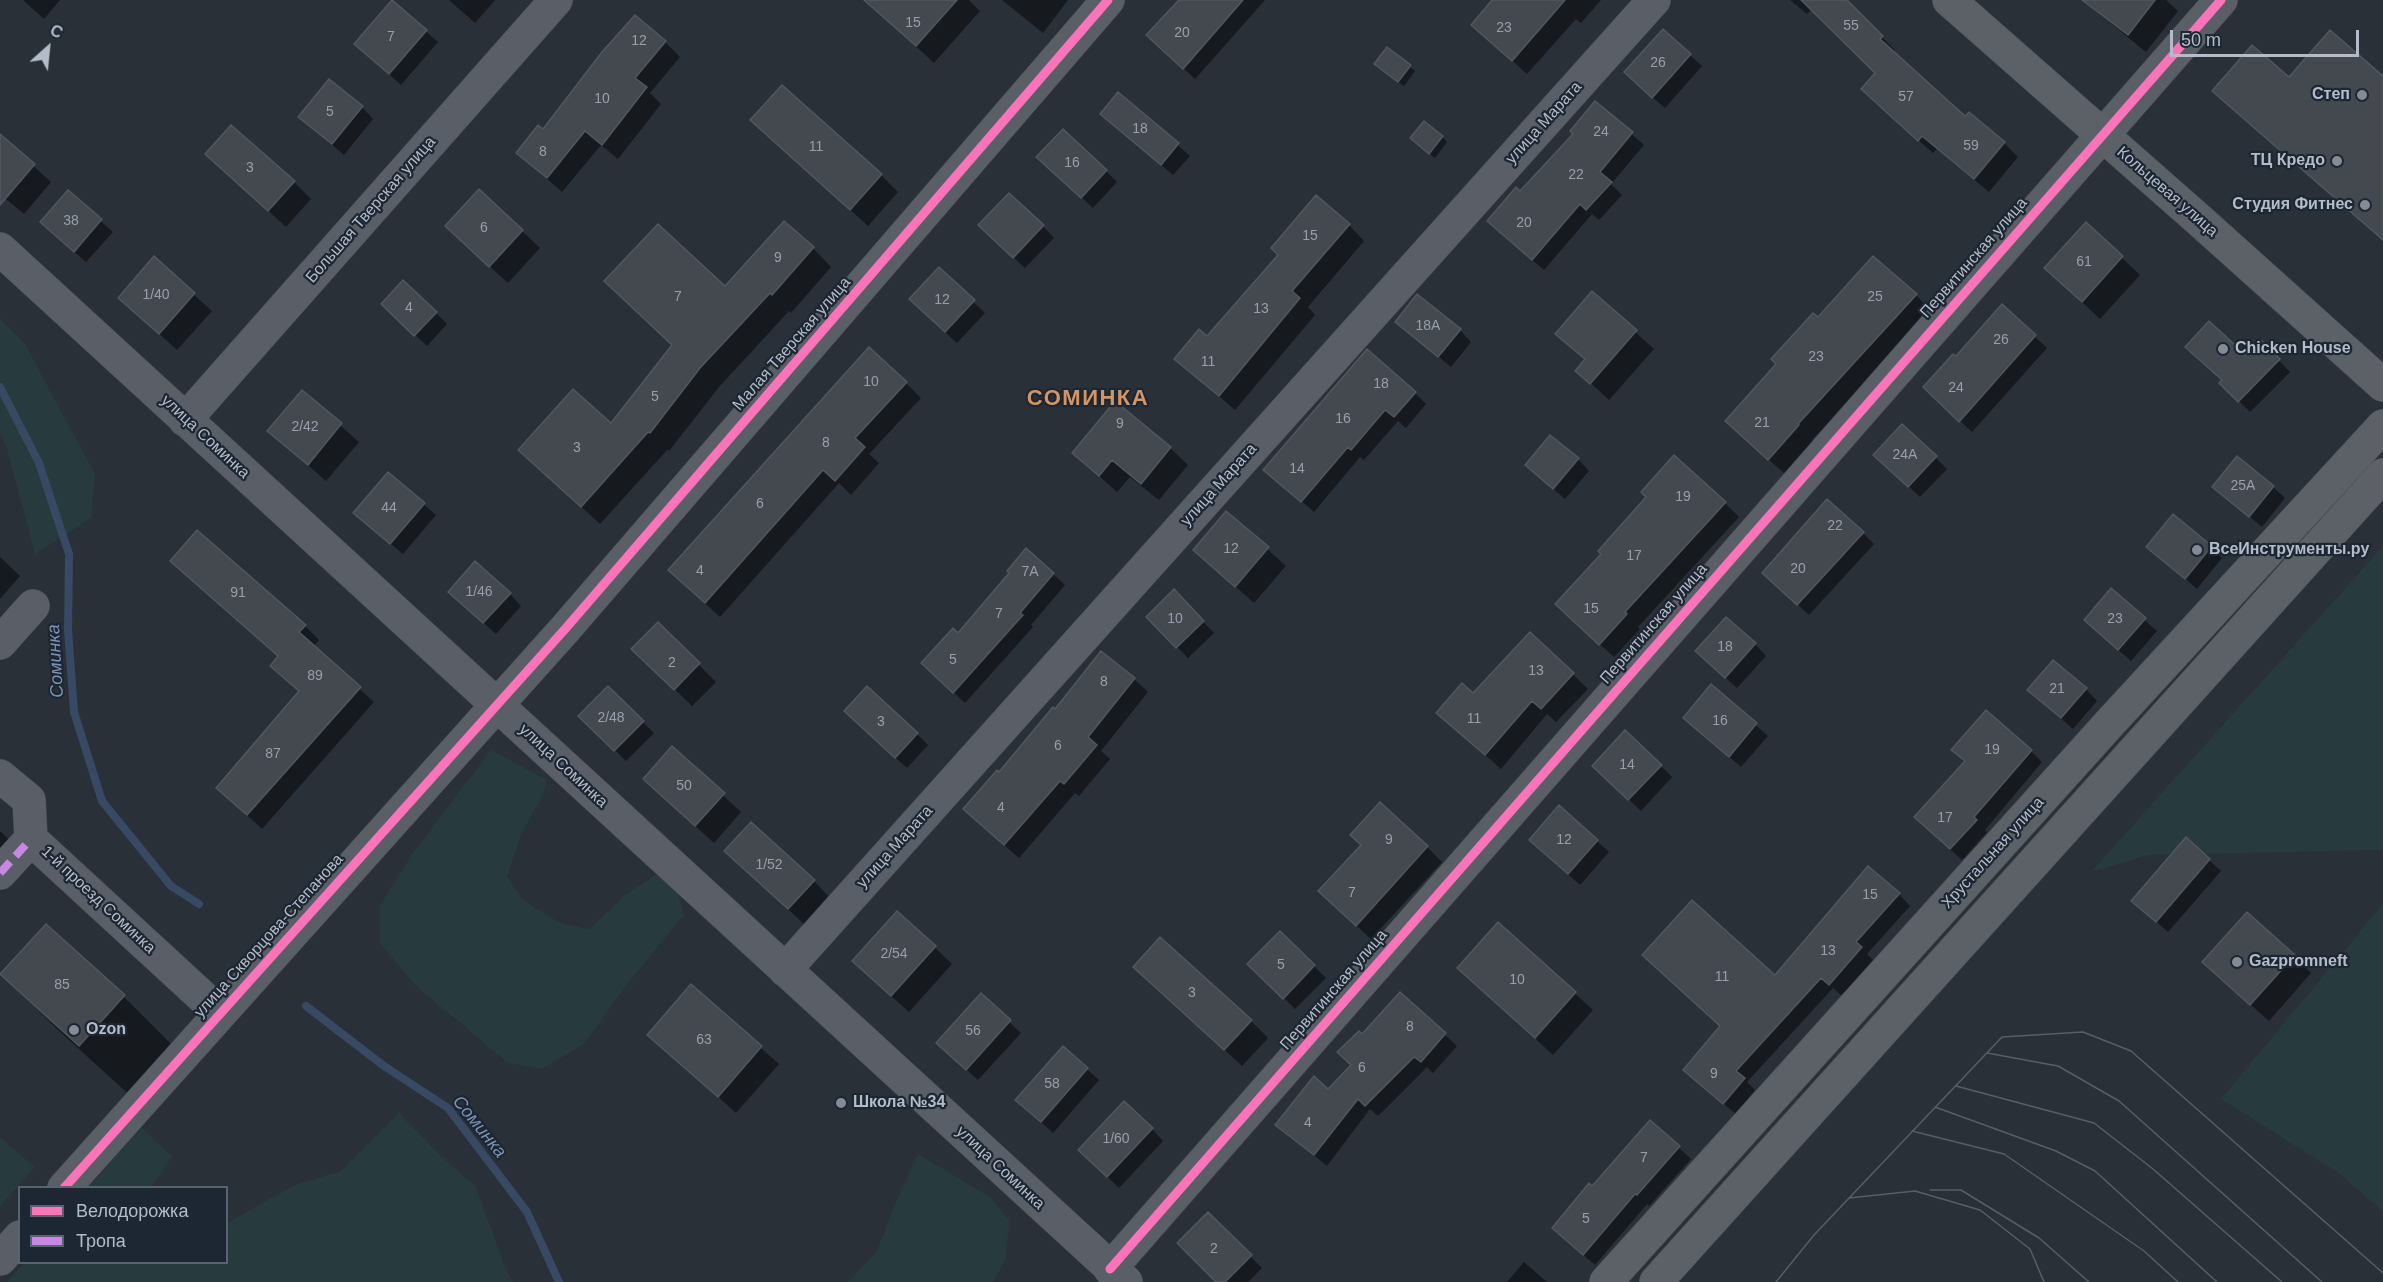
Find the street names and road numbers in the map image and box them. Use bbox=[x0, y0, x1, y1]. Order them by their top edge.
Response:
street label: улица Марата bbox=[1502, 78, 1586, 168]
street label: Большая Тверская улица bbox=[302, 133, 440, 287]
street label: Кольцевая улица bbox=[2113, 143, 2221, 241]
street label: Первитинская улица bbox=[1917, 194, 2031, 322]
street label: Малая Тверская улица bbox=[729, 273, 855, 415]
street label: улица Соминка bbox=[157, 391, 253, 483]
street label: улица Марата bbox=[1177, 440, 1261, 530]
street label: Первитинская улица bbox=[1597, 560, 1711, 688]
street label: улица Соминка bbox=[515, 720, 611, 812]
street label: Хрустальная улица bbox=[1938, 793, 2048, 913]
street label: улица Марата bbox=[853, 802, 937, 892]
street label: 1-й проезд Соминка bbox=[37, 842, 159, 958]
street label: улица Скворцова-Степанова bbox=[190, 850, 348, 1022]
street label: Первитинская улица bbox=[1277, 926, 1391, 1054]
street label: улица Соминка bbox=[952, 1122, 1048, 1214]

